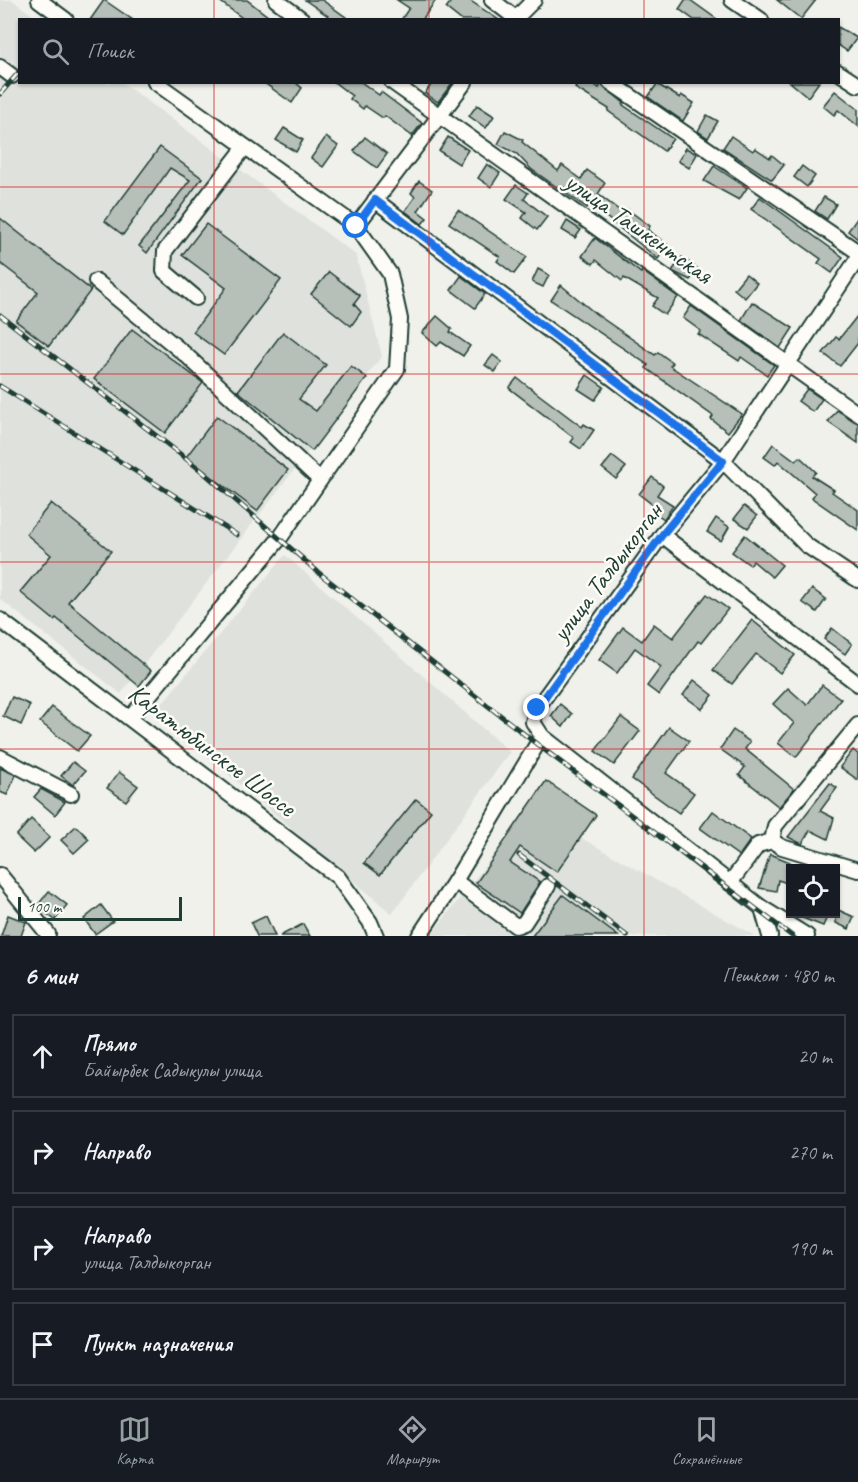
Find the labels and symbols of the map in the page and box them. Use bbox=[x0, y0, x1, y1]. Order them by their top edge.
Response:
street label: улица Ташкентская bbox=[557, 164, 721, 292]
route start bbox=[342, 212, 368, 238]
street label: улица Талдыкорган bbox=[543, 495, 671, 650]
street label: Каратюбинское Шоссе bbox=[122, 676, 304, 825]
route end bbox=[523, 694, 549, 720]
scale bar bbox=[18, 894, 182, 922]

